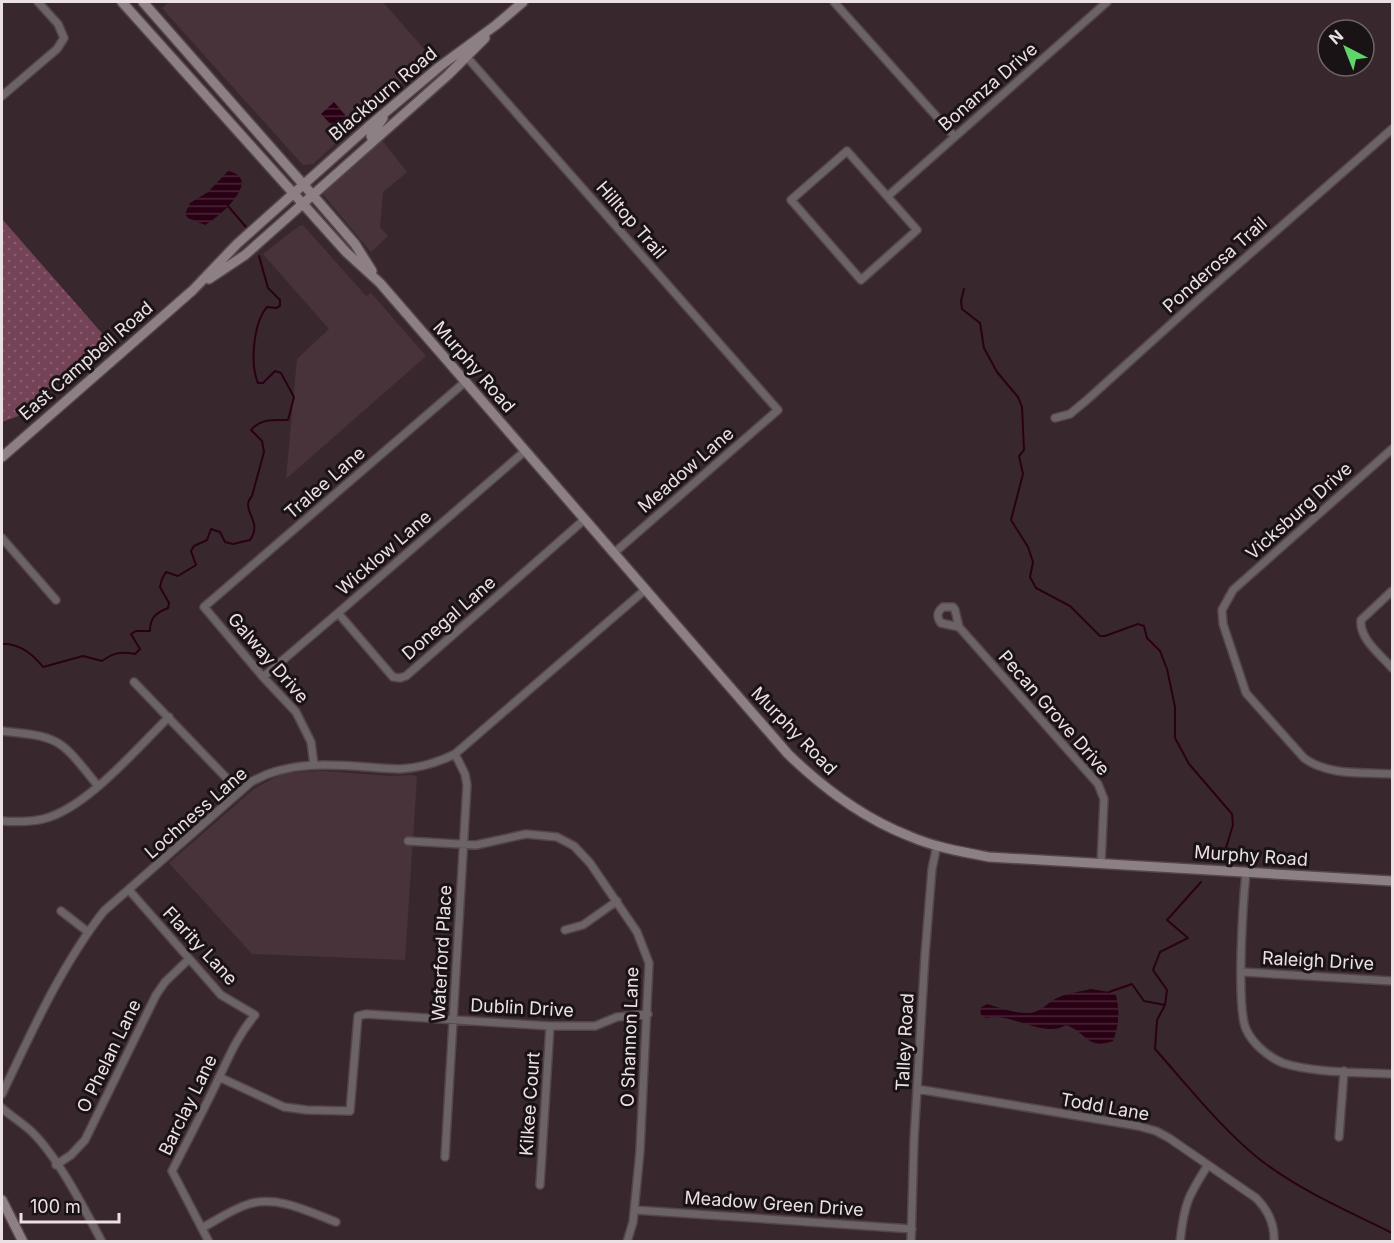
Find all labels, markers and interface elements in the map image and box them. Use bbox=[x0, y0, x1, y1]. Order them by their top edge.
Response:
north arrow bbox=[1316, 18, 1376, 78]
text: N bbox=[1325, 25, 1347, 48]
street label: Bonanza Drive bbox=[934, 38, 1041, 135]
street label: Blackburn Road bbox=[325, 42, 441, 145]
street label: Hilltop Trail bbox=[592, 177, 671, 263]
street label: Ponderosa Trail bbox=[1158, 212, 1271, 317]
street label: East Campbell Road bbox=[15, 297, 157, 424]
street label: Murphy Road bbox=[429, 317, 520, 417]
street label: Meadow Lane bbox=[634, 422, 738, 517]
street label: Tralee Lane bbox=[280, 442, 369, 523]
street label: Vicksburg Drive bbox=[1241, 458, 1356, 564]
street label: Wicklow Lane bbox=[332, 506, 435, 599]
street label: Donegal Lane bbox=[398, 571, 500, 664]
street label: Galway Drive bbox=[224, 608, 313, 707]
street label: Pecan Grove Drive bbox=[994, 646, 1114, 779]
street label: Murphy Road bbox=[747, 682, 841, 779]
street label: Lochness Lane bbox=[140, 763, 251, 863]
street label: Murphy Road bbox=[1193, 841, 1309, 870]
street label: Waterford Place bbox=[427, 884, 456, 1022]
street label: Flarity Lane bbox=[159, 902, 242, 989]
street label: Raleigh Drive bbox=[1261, 947, 1375, 974]
street label: O Shannon Lane bbox=[617, 967, 642, 1107]
street label: Talley Road bbox=[891, 993, 918, 1091]
street label: Dublin Drive bbox=[470, 994, 574, 1021]
street label: O Phelan Lane bbox=[72, 996, 145, 1116]
street label: Barclay Lane bbox=[154, 1051, 221, 1159]
street label: Kilkee Court bbox=[515, 1051, 544, 1157]
street label: Todd Lane bbox=[1059, 1088, 1151, 1125]
scale bar bbox=[21, 1186, 118, 1224]
street label: Meadow Green Drive bbox=[684, 1187, 864, 1220]
text: 100 m bbox=[30, 1196, 81, 1217]

